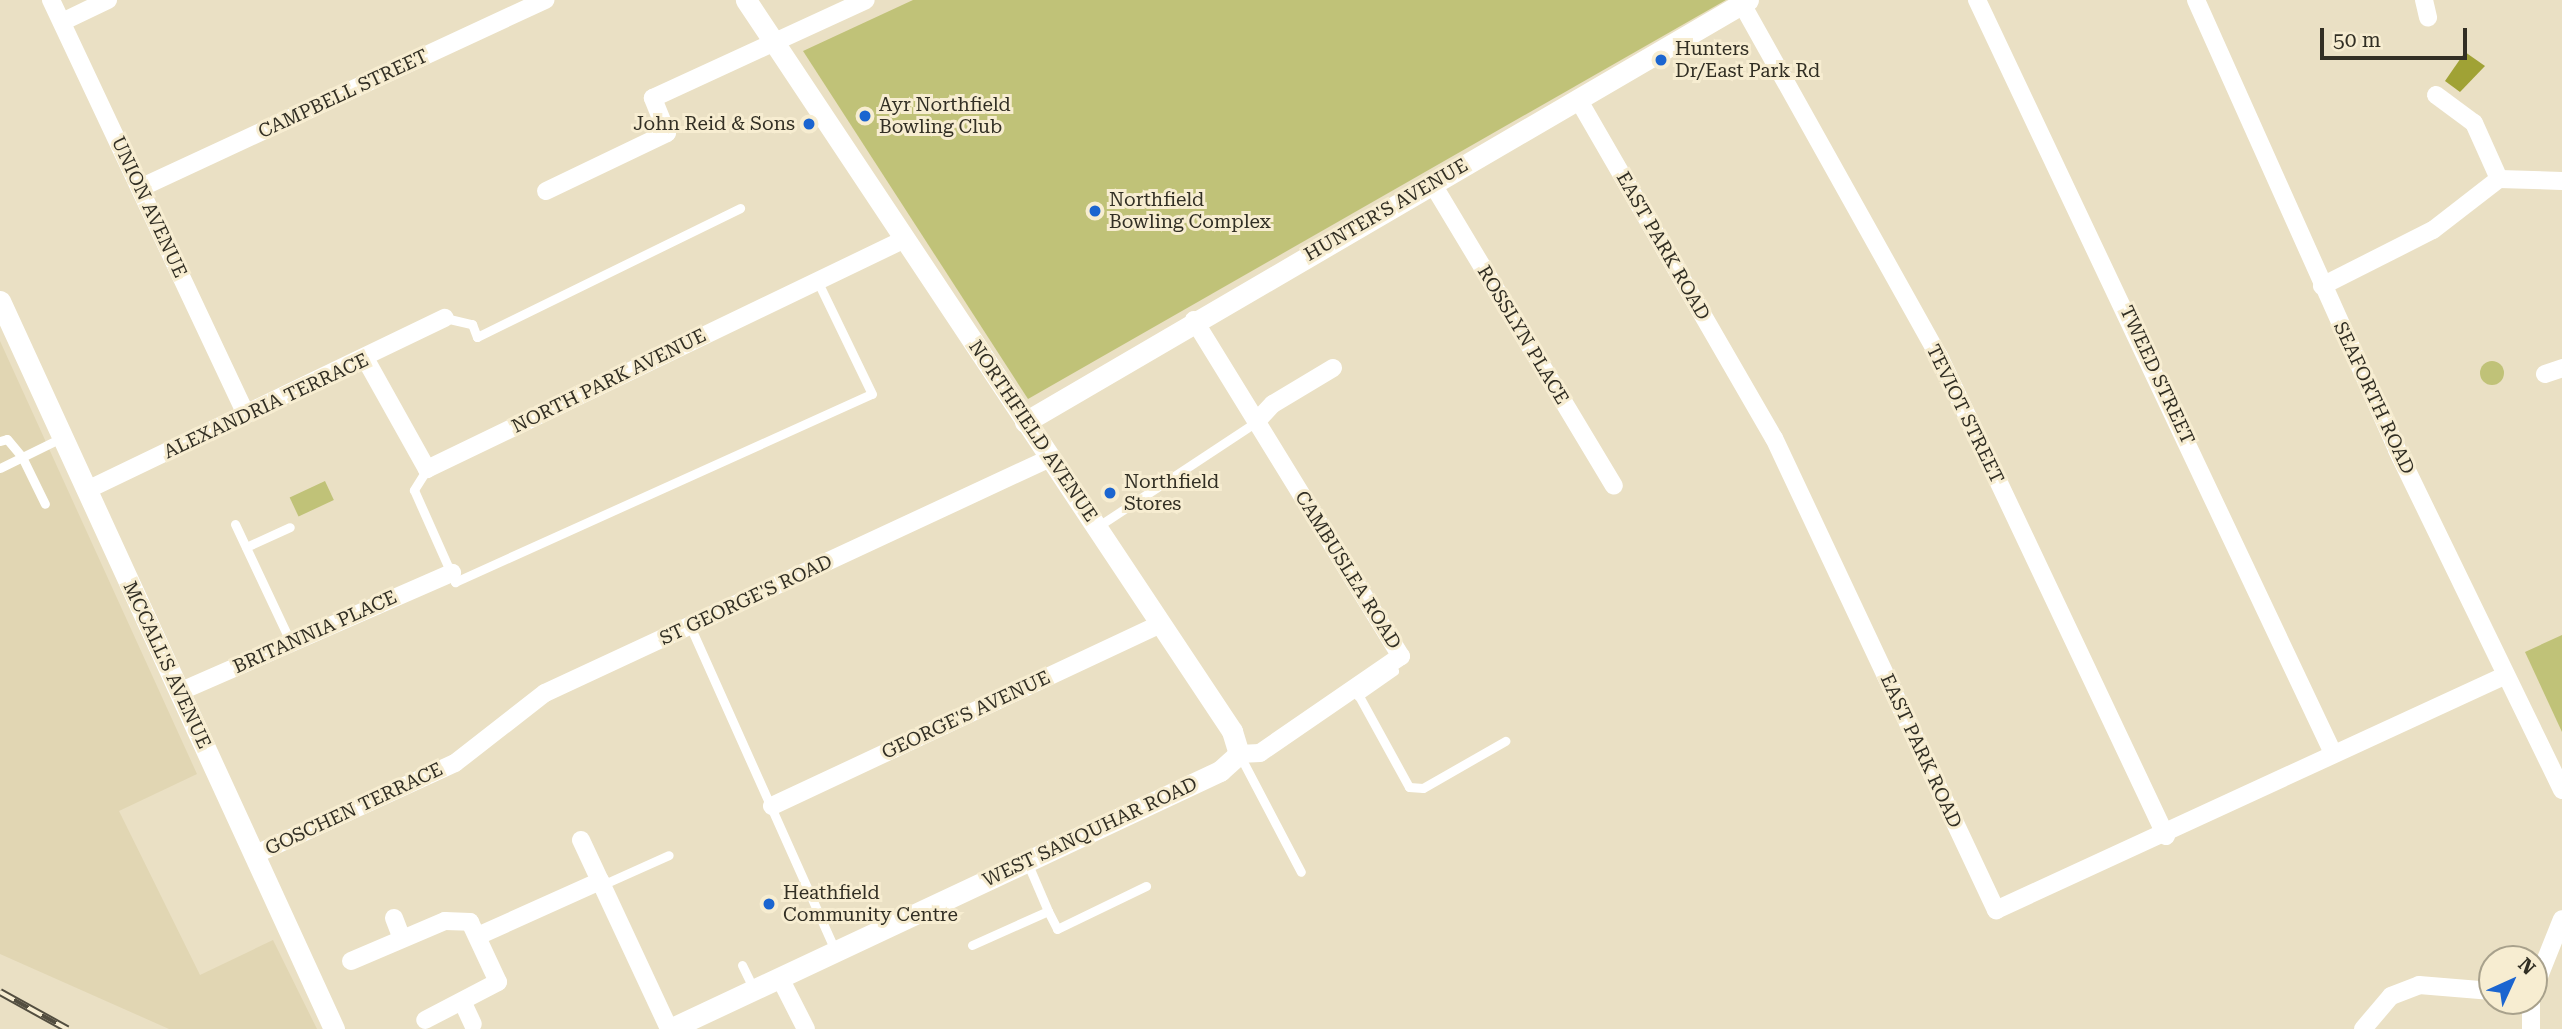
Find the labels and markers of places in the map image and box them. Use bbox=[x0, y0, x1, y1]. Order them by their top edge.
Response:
place label: Hunters Dr/East Park Rd bbox=[1675, 38, 1820, 82]
marker: Hunters Dr/East Park Rd bbox=[1653, 52, 1669, 68]
place label: Ayr Northfield Bowling Club bbox=[879, 94, 1011, 138]
marker: Ayr Northfield Bowling Club bbox=[857, 108, 873, 124]
place label: John Reid & Sons bbox=[633, 113, 795, 135]
marker: John Reid & Sons bbox=[801, 116, 817, 132]
place label: Northfield Bowling Complex bbox=[1109, 189, 1271, 233]
marker: Northfield Bowling Complex bbox=[1087, 203, 1103, 219]
place label: Northfield Stores bbox=[1124, 471, 1219, 515]
marker: Northfield Stores bbox=[1102, 485, 1118, 501]
place label: Heathfield Community Centre bbox=[783, 882, 958, 926]
marker: Heathfield Community Centre bbox=[761, 896, 777, 912]

